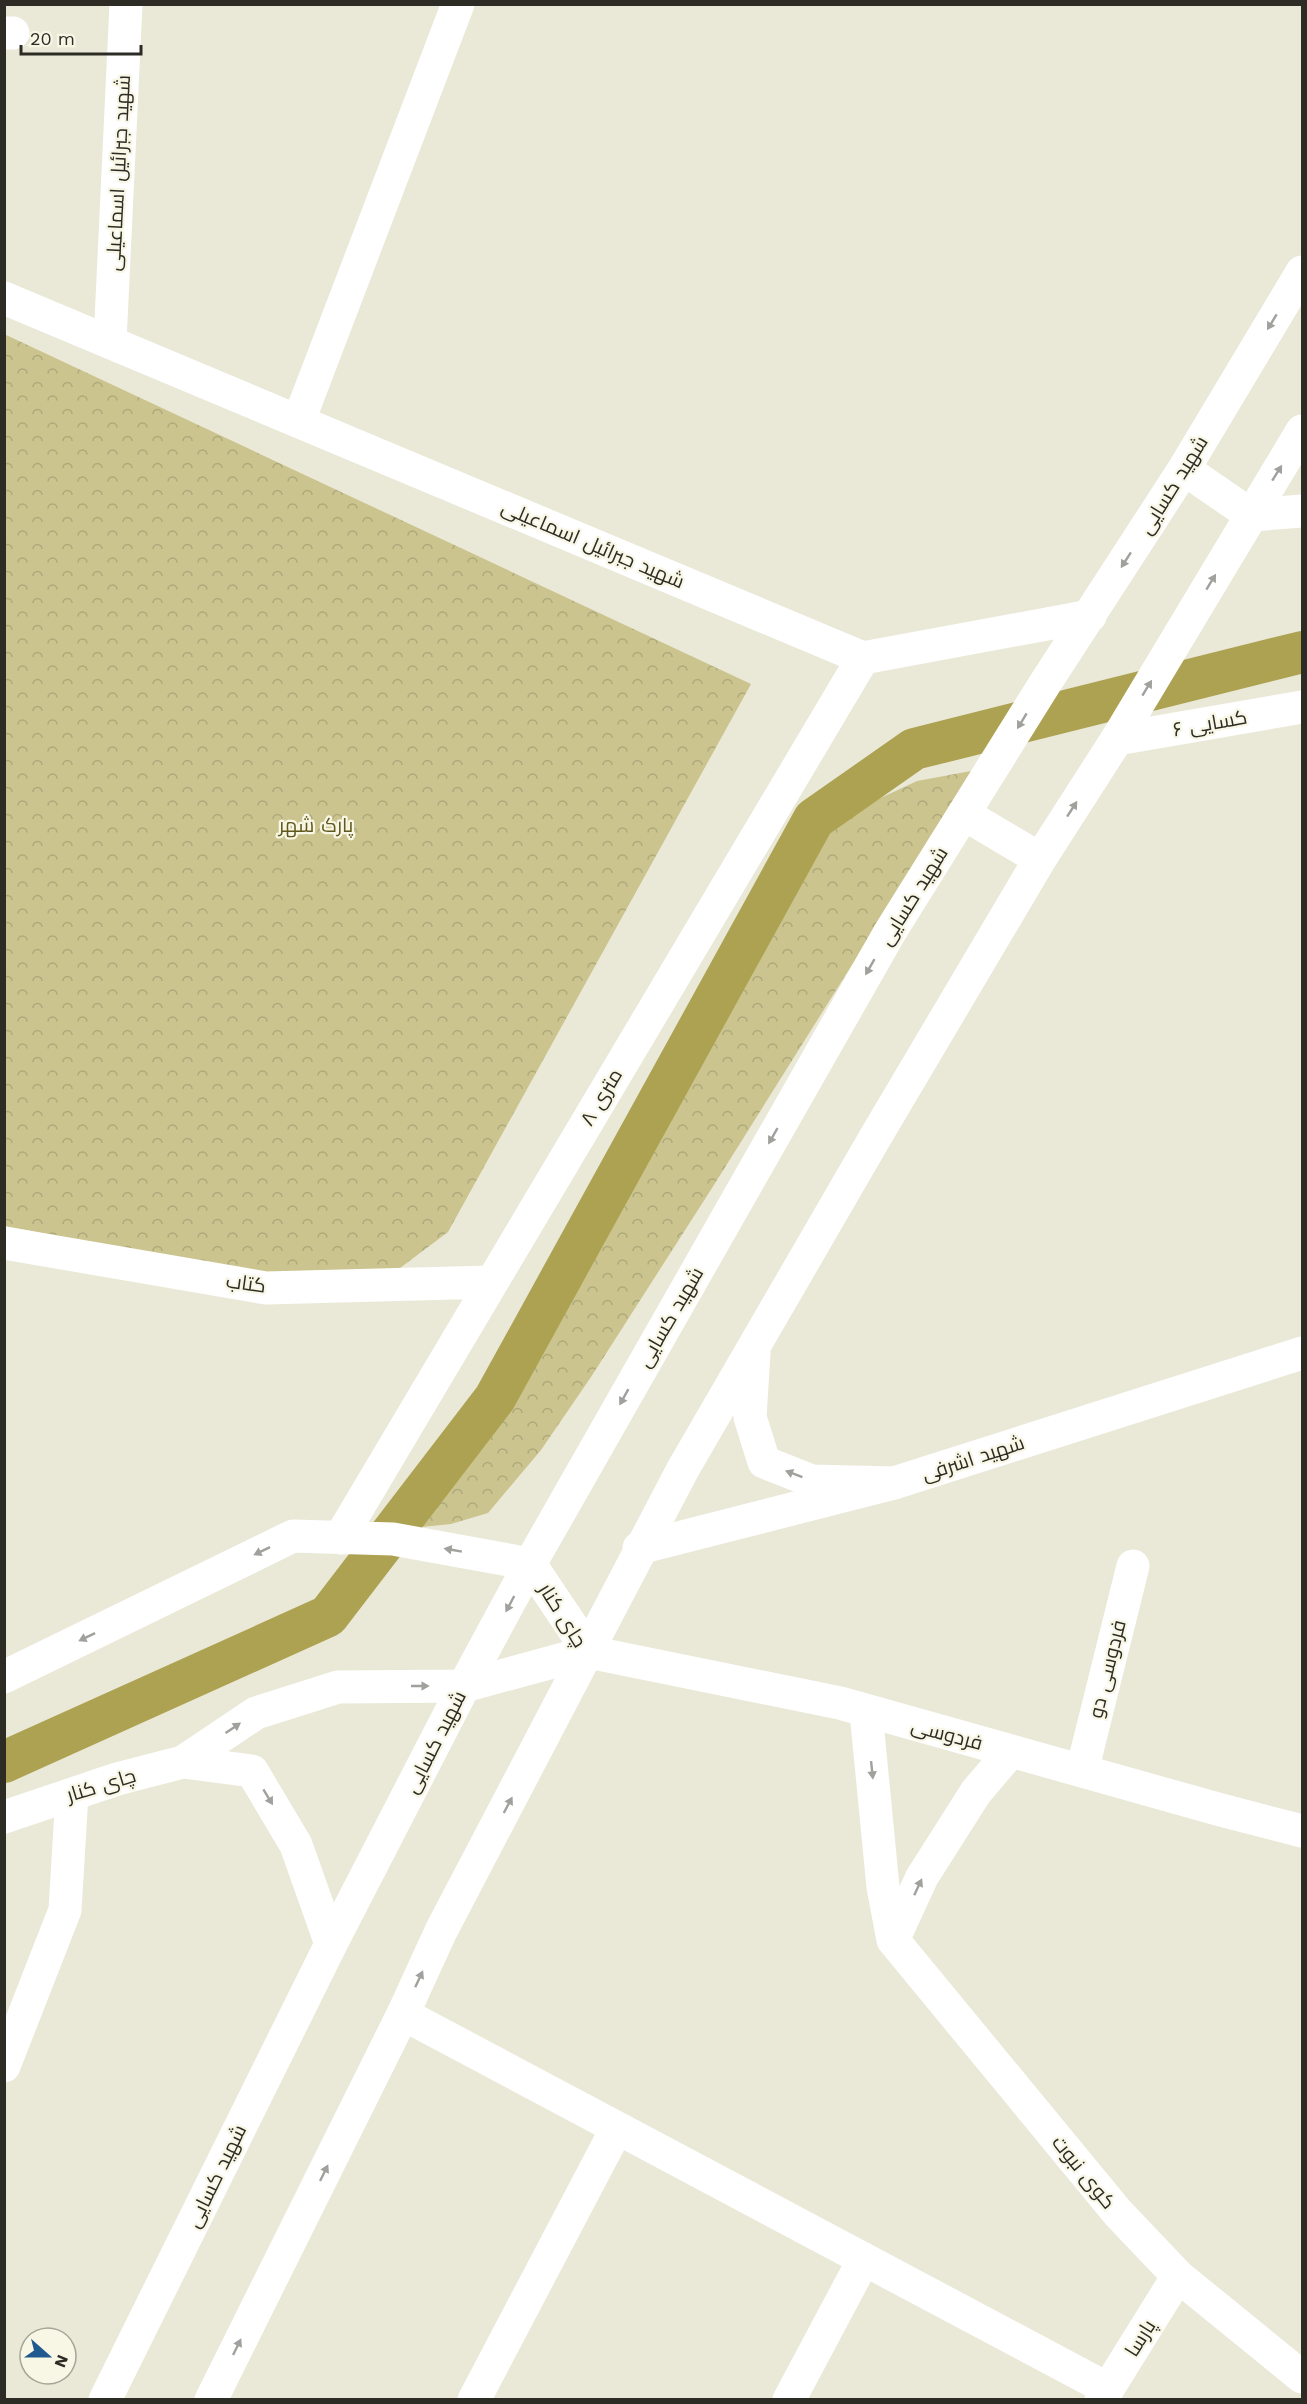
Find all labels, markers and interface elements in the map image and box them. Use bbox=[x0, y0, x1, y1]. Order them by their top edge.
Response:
scale bar bbox=[21, 18, 141, 56]
text: 20 m bbox=[30, 28, 75, 49]
street label: شهید جبرائیل اسماعیلی bbox=[101, 74, 136, 272]
one-way arrow bbox=[1267, 314, 1278, 330]
street label: شهید کسایی bbox=[1133, 431, 1214, 539]
one-way arrow bbox=[1271, 465, 1282, 481]
street label: شهید جبرائیل اسماعیلی bbox=[498, 495, 688, 594]
one-way arrow bbox=[1120, 551, 1132, 567]
one-way arrow bbox=[1206, 573, 1216, 590]
one-way arrow bbox=[1142, 680, 1153, 696]
street label: کسایی ۶ bbox=[1171, 705, 1249, 742]
one-way arrow bbox=[1017, 713, 1028, 729]
one-way arrow bbox=[1066, 801, 1077, 818]
park label: پارک شهر bbox=[278, 813, 354, 838]
street label: شهید کسایی bbox=[873, 842, 954, 950]
one-way arrow bbox=[865, 959, 875, 976]
street label: ۸ متری bbox=[575, 1064, 628, 1130]
one-way arrow bbox=[768, 1128, 778, 1145]
street label: شهید کسایی bbox=[632, 1263, 709, 1372]
street label: کتاب bbox=[224, 1268, 268, 1298]
one-way arrow bbox=[619, 1389, 630, 1405]
street label: شهید اشرفی bbox=[919, 1430, 1028, 1487]
one-way arrow bbox=[785, 1469, 803, 1479]
one-way arrow bbox=[443, 1545, 462, 1554]
one-way arrow bbox=[254, 1547, 271, 1556]
street label: چای کنار bbox=[533, 1578, 592, 1652]
one-way arrow bbox=[505, 1596, 515, 1613]
street label: فردوسی دو bbox=[1083, 1617, 1132, 1721]
one-way arrow bbox=[78, 1632, 95, 1642]
one-way arrow bbox=[410, 1681, 429, 1691]
street label: شهید کسایی bbox=[399, 1687, 472, 1798]
street label: فردوسی bbox=[908, 1713, 985, 1756]
one-way arrow bbox=[225, 1722, 241, 1734]
one-way arrow bbox=[867, 1761, 877, 1780]
street label: چای کنار bbox=[62, 1763, 139, 1808]
one-way arrow bbox=[263, 1789, 273, 1806]
one-way arrow bbox=[503, 1796, 513, 1813]
one-way arrow bbox=[913, 1878, 922, 1895]
one-way arrow bbox=[414, 1969, 424, 1987]
street label: شهید کسایی bbox=[181, 2121, 252, 2232]
street label: کوی نبوت bbox=[1046, 2130, 1121, 2214]
one-way arrow bbox=[319, 2164, 328, 2181]
street label: پارسا bbox=[1120, 2315, 1162, 2361]
north arrow bbox=[18, 2326, 78, 2386]
one-way arrow bbox=[232, 2339, 241, 2356]
text: N bbox=[51, 2352, 73, 2370]

